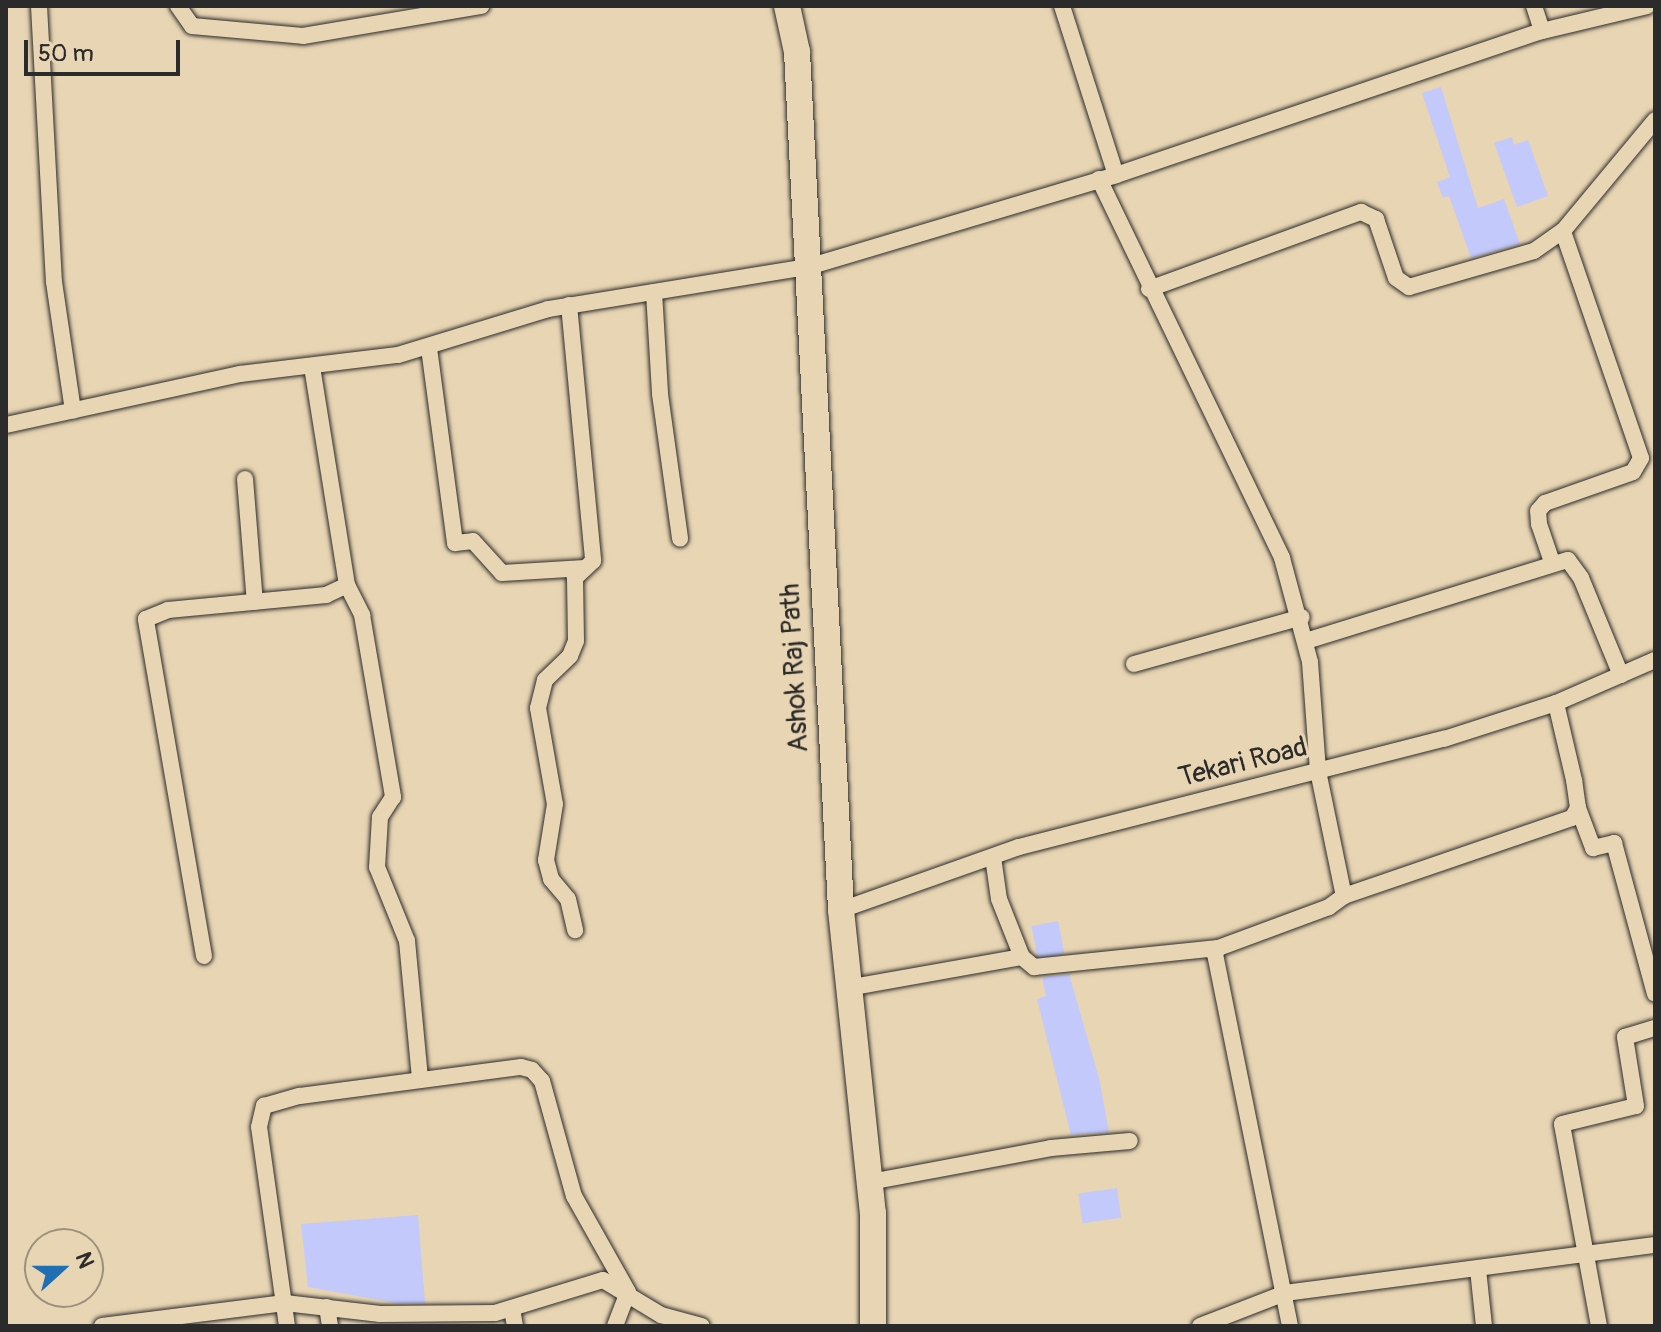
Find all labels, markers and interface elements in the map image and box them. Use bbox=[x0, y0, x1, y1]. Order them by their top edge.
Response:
scale bar bbox=[28, 24, 184, 74]
text: 50 m bbox=[38, 39, 94, 68]
street label: Ashok Raj Path bbox=[774, 583, 816, 753]
street label: Tekari Road bbox=[1175, 731, 1311, 795]
north arrow bbox=[24, 1228, 104, 1308]
text: N bbox=[69, 1248, 100, 1272]

